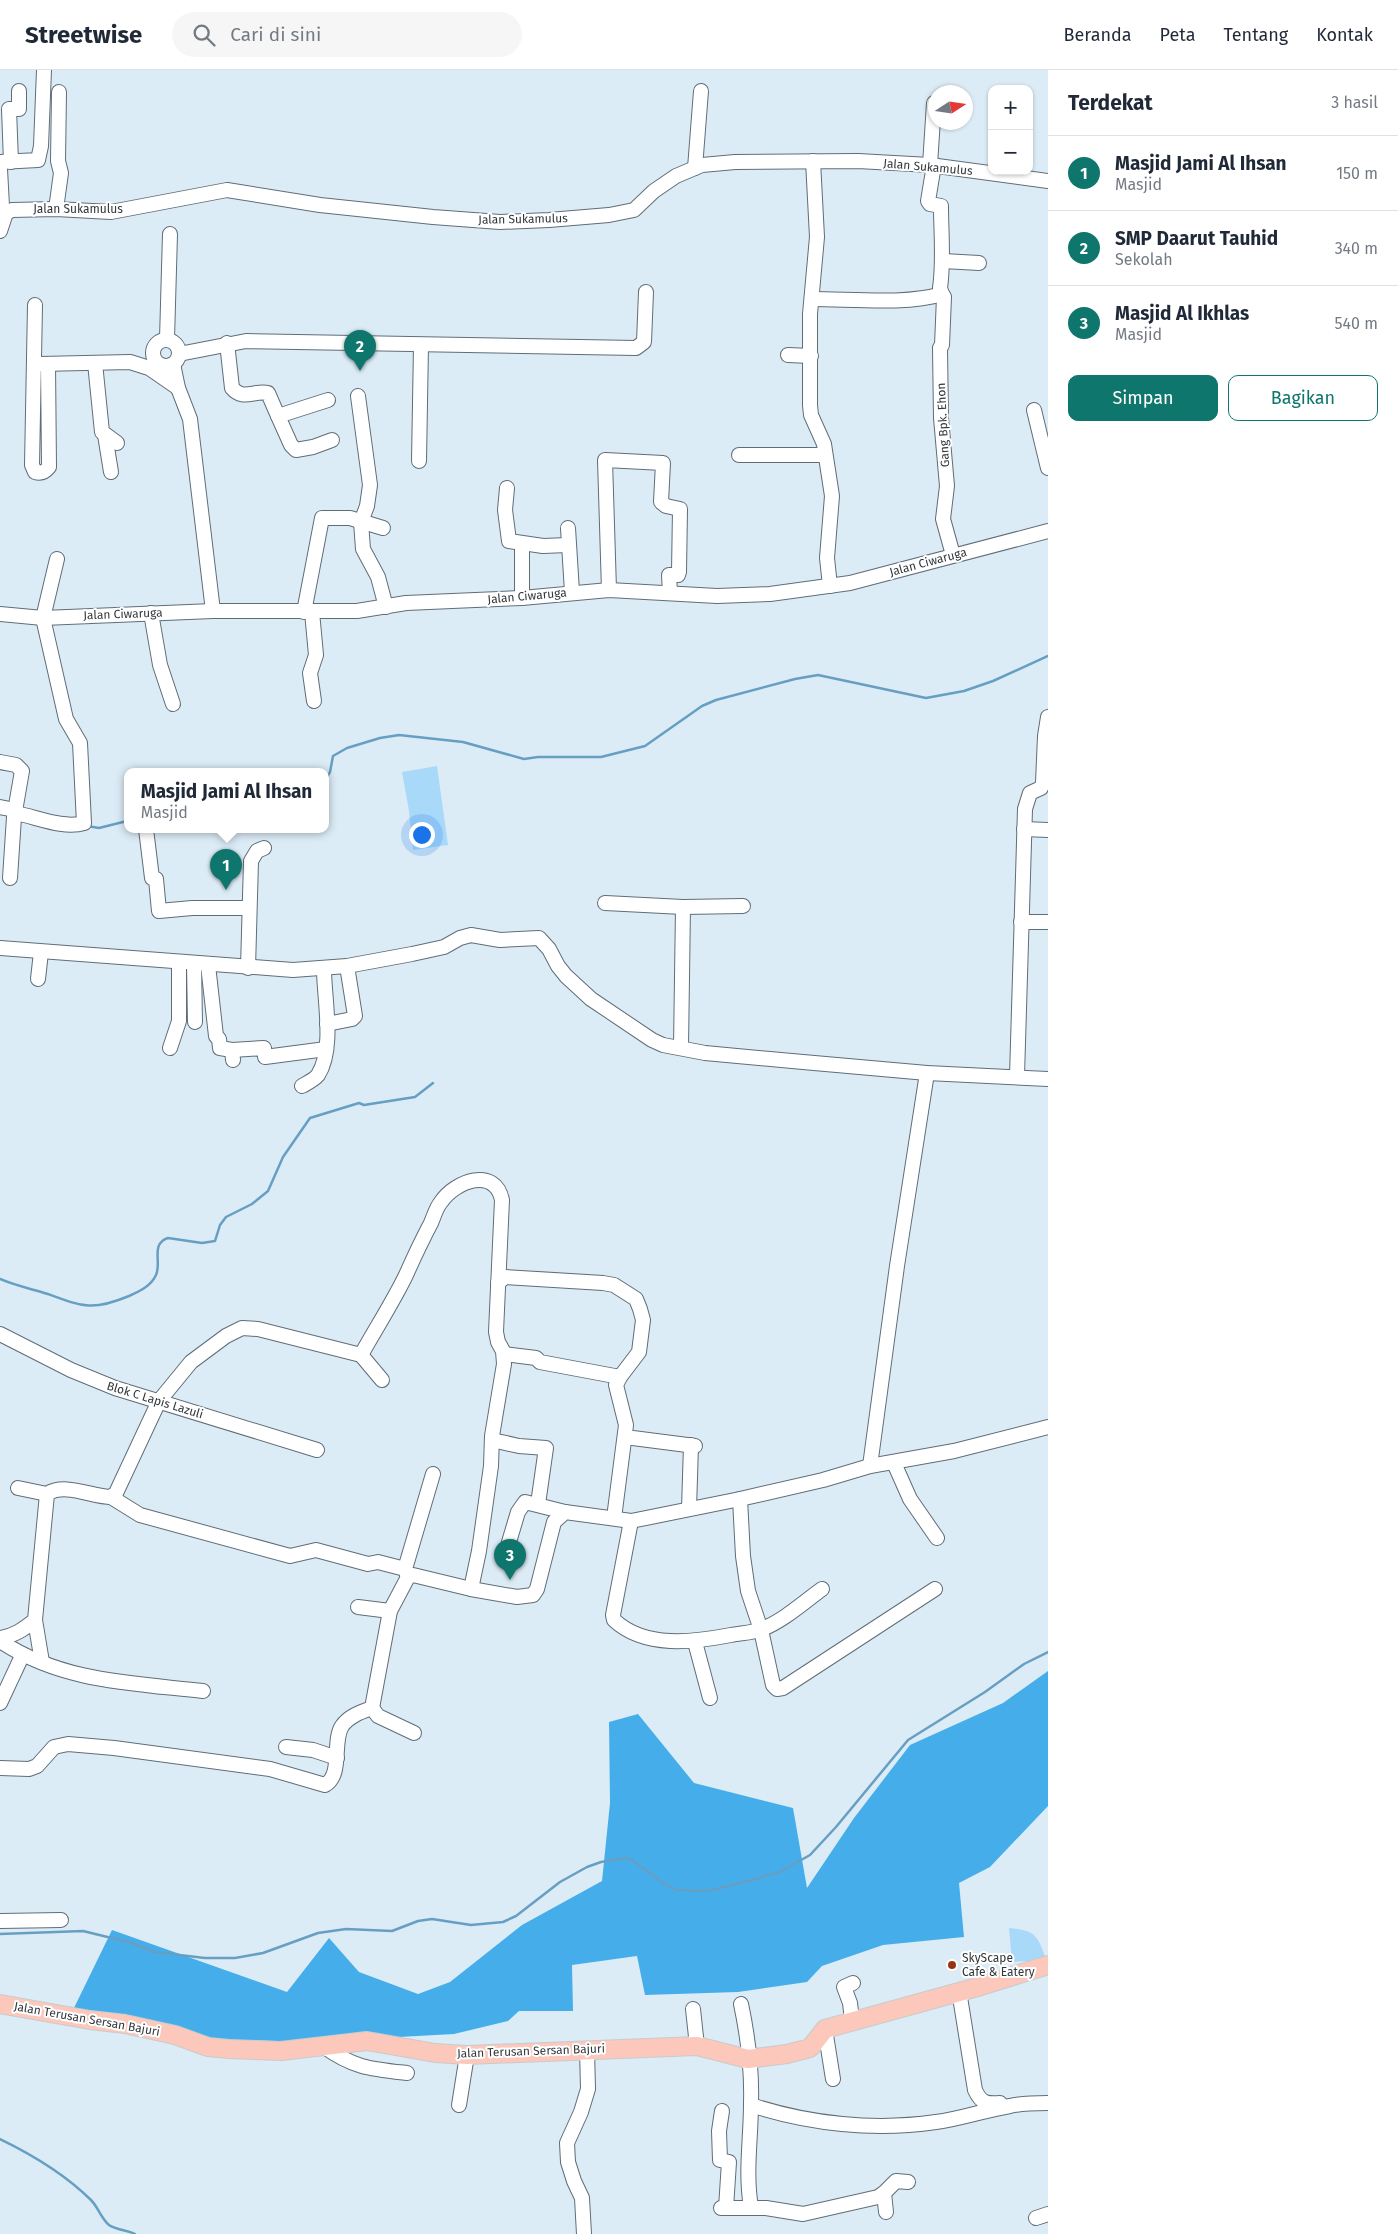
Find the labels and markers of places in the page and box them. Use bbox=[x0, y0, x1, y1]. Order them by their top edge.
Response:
pin: 2 bbox=[344, 330, 376, 371]
pin: 1 bbox=[210, 849, 242, 890]
pin: 3 bbox=[494, 1539, 526, 1580]
place label: SkyScape Cafe & Eatery bbox=[962, 1951, 1035, 1979]
marker: SkyScape Cafe & Eatery bbox=[946, 1959, 958, 1971]

